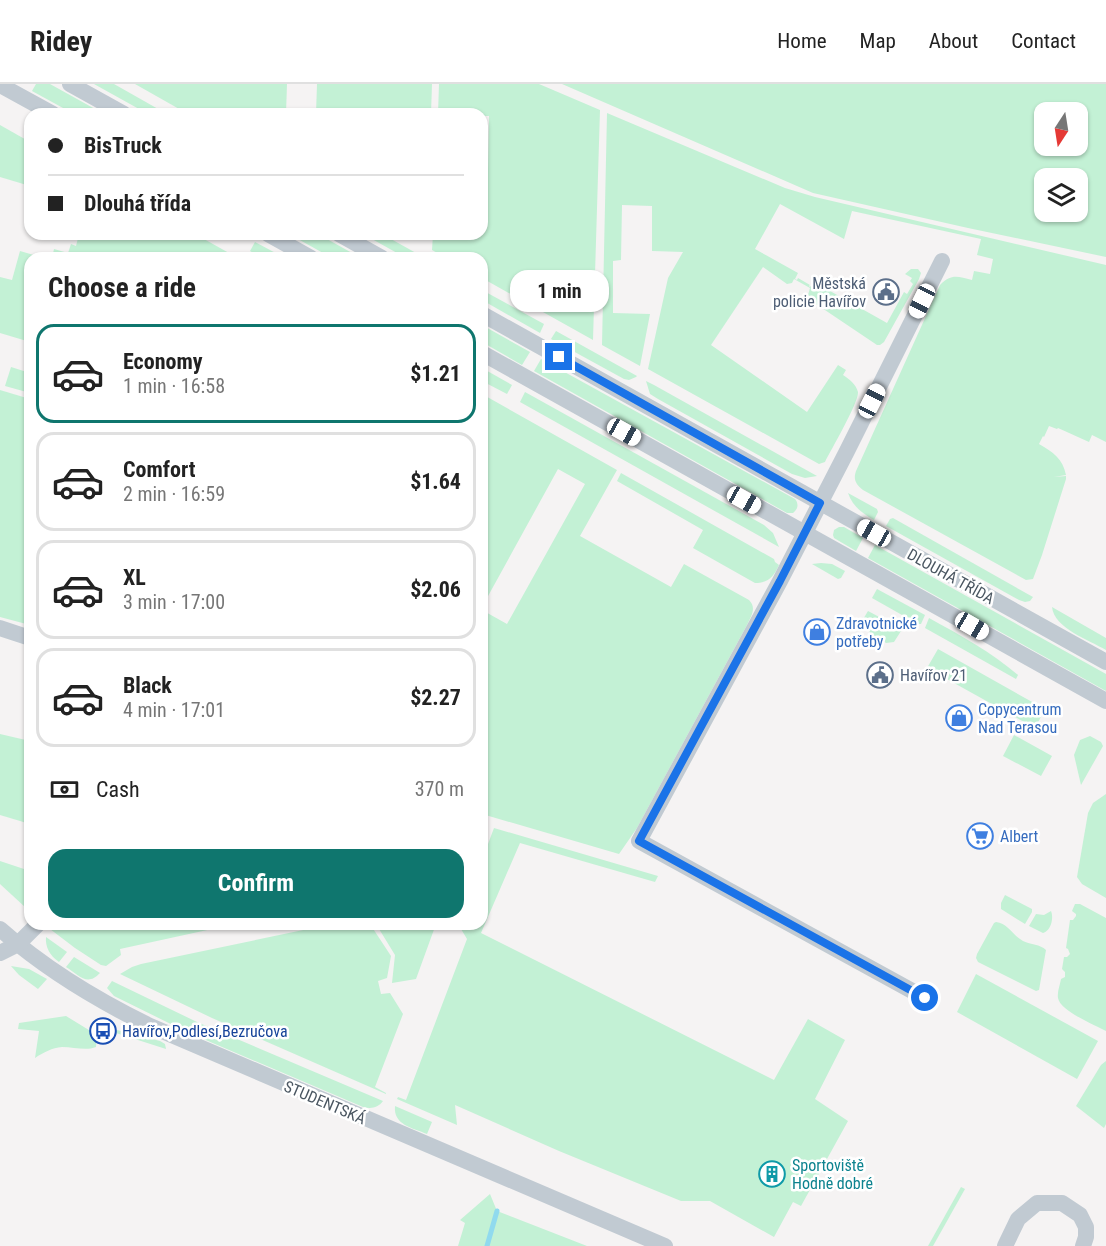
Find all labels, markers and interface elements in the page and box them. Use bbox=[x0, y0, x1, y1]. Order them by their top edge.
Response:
text: Ridey bbox=[30, 25, 92, 58]
text: Home bbox=[777, 29, 827, 53]
text: Map bbox=[860, 29, 896, 53]
text: About bbox=[929, 29, 978, 53]
text: Contact bbox=[1011, 29, 1076, 53]
north arrow bbox=[1034, 102, 1088, 156]
map controls bbox=[1034, 102, 1088, 222]
text: BisTruck bbox=[84, 133, 162, 158]
button: layers bbox=[1034, 168, 1088, 222]
text: Dlouhá třída bbox=[84, 191, 191, 216]
callout: 1 min bbox=[510, 270, 608, 312]
text: Choose a ride bbox=[48, 272, 196, 304]
place label: Městská policie Havířov bbox=[773, 274, 866, 311]
public building icon: Městská policie Havířov bbox=[871, 277, 901, 307]
text: 1 min bbox=[537, 279, 582, 303]
car bbox=[906, 281, 938, 321]
route end bbox=[545, 343, 572, 370]
icon: car bbox=[51, 347, 105, 401]
text: Economy bbox=[123, 349, 203, 374]
text: $1.21 bbox=[410, 361, 461, 386]
text: 1 min · 16:58 bbox=[123, 374, 225, 398]
car bbox=[856, 381, 888, 421]
car bbox=[604, 415, 644, 449]
icon: car bbox=[51, 455, 105, 509]
text: Comfort bbox=[123, 457, 196, 482]
text: $1.64 bbox=[410, 469, 461, 494]
text: 2 min · 16:59 bbox=[123, 482, 225, 506]
car bbox=[724, 483, 764, 517]
car bbox=[854, 516, 894, 550]
street label: DLOUHÁ TŘÍDA bbox=[904, 545, 998, 608]
icon: car bbox=[51, 563, 105, 617]
text: XL bbox=[123, 565, 146, 590]
text: $2.06 bbox=[410, 577, 461, 602]
text: 3 min · 17:00 bbox=[123, 590, 225, 614]
car bbox=[952, 609, 992, 643]
place label: Zdravotnické potřeby bbox=[836, 614, 917, 651]
shop icon: Zdravotnické potřeby bbox=[802, 617, 832, 647]
public building icon: Havířov 21 bbox=[865, 660, 895, 690]
place label: Havířov 21 bbox=[900, 666, 967, 685]
icon: car bbox=[51, 671, 105, 725]
text: Black bbox=[123, 673, 172, 698]
text: $2.27 bbox=[410, 685, 461, 710]
text: 4 min · 17:01 bbox=[123, 698, 225, 722]
place label: Copycentrum Nad Terasou bbox=[978, 700, 1062, 737]
shop icon: Copycentrum Nad Terasou bbox=[944, 703, 974, 733]
icon: cash bbox=[48, 773, 81, 806]
text: Cash bbox=[96, 777, 140, 802]
text: 370 m bbox=[415, 777, 464, 801]
supermarket icon: Albert bbox=[965, 821, 995, 851]
place label: Albert bbox=[1000, 827, 1039, 846]
button: Confirm bbox=[48, 849, 464, 918]
route start bbox=[911, 984, 938, 1011]
bus stop icon: Havířov,Podlesí,Bezručova bbox=[88, 1016, 118, 1046]
place label: Havířov,Podlesí,Bezručova bbox=[122, 1022, 288, 1041]
street label: STUDENTSKÁ bbox=[281, 1077, 368, 1128]
place label: Sportoviště Hodně dobré bbox=[792, 1156, 873, 1193]
building icon: Sportoviště Hodně dobré bbox=[757, 1159, 787, 1189]

